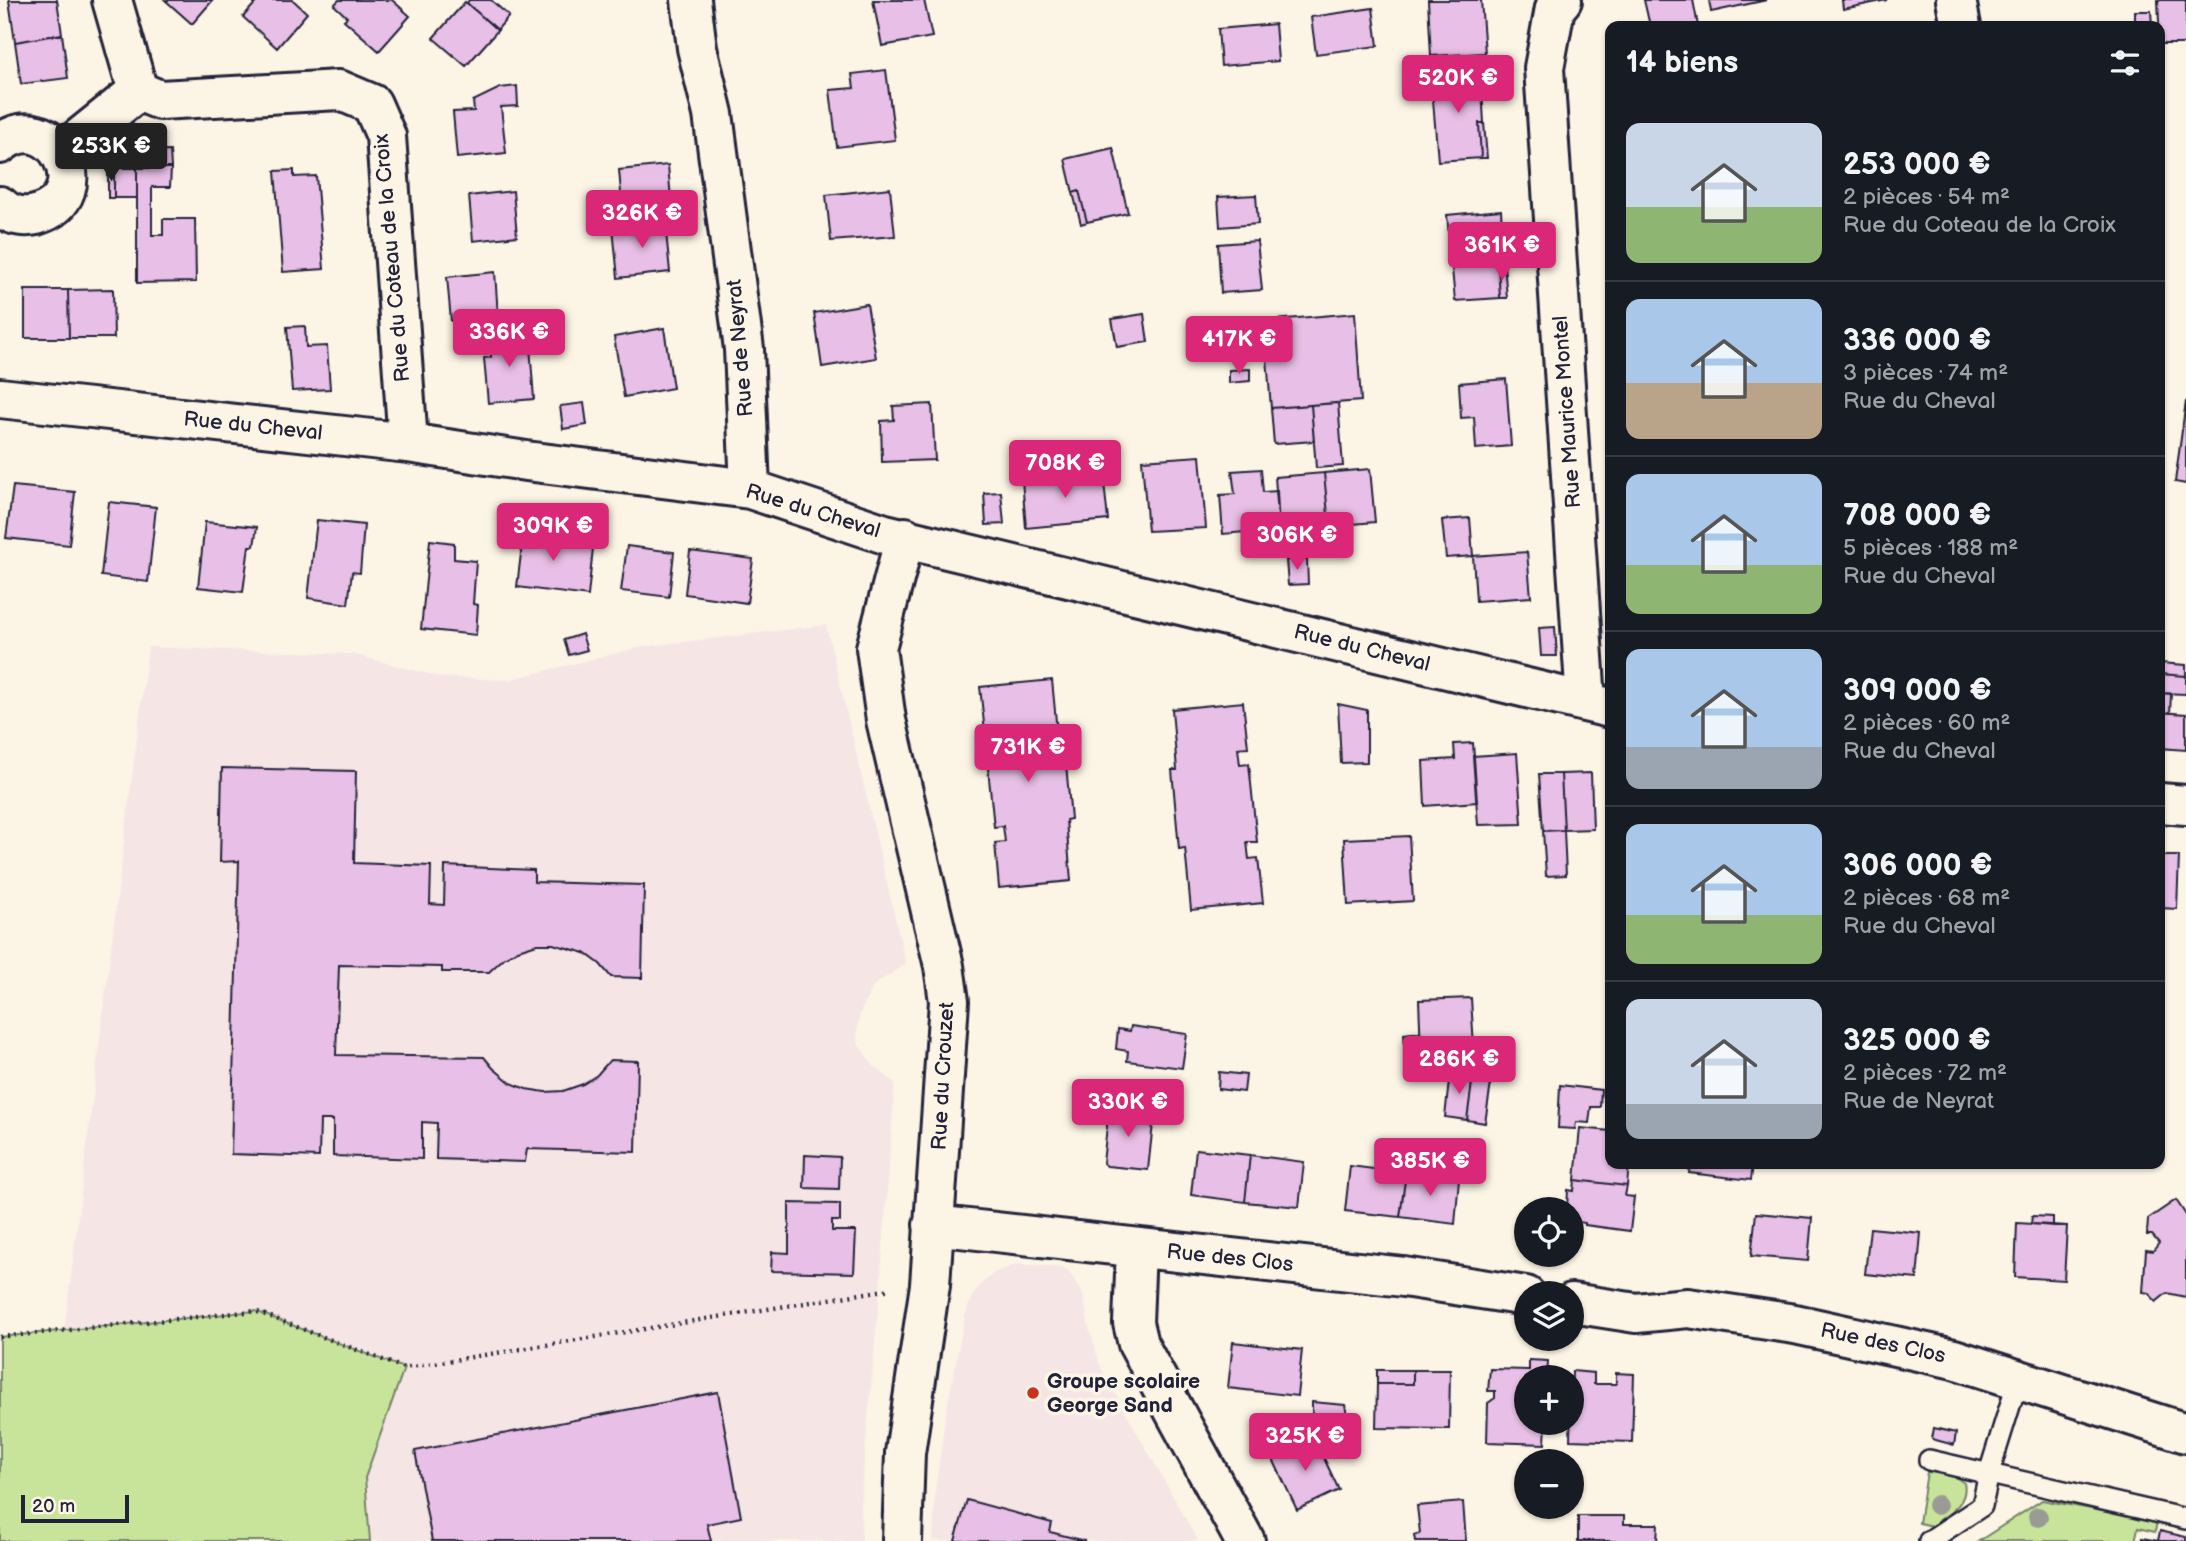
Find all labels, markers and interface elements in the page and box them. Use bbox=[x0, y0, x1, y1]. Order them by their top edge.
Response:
icon: filters bbox=[2106, 44, 2144, 82]
text: 14 biens bbox=[1626, 45, 1738, 81]
pin: 520K € bbox=[1401, 55, 1515, 115]
text: 520K € bbox=[1418, 64, 1498, 92]
pin: 253K € bbox=[54, 124, 168, 183]
text: 253K € bbox=[71, 132, 151, 160]
street label: Rue du Coteau de la Croix bbox=[369, 133, 415, 383]
text: 253 000 € bbox=[1843, 147, 1991, 183]
icon: home bbox=[1682, 151, 1766, 235]
text: 2 pièces · 54 m² bbox=[1843, 183, 2010, 211]
pin: 326K € bbox=[585, 190, 699, 250]
text: 326K € bbox=[602, 199, 682, 227]
text: Rue du Coteau de la Croix bbox=[1843, 211, 2116, 239]
pin: 361K € bbox=[1445, 222, 1559, 282]
text: 361K € bbox=[1464, 231, 1540, 259]
street label: Rue de Neyrat bbox=[721, 278, 758, 418]
pin: 336K € bbox=[452, 310, 566, 369]
street label: Rue Maurice Montel bbox=[1548, 315, 1586, 509]
pin: 417K € bbox=[1182, 316, 1296, 376]
text: 336K € bbox=[469, 318, 549, 346]
text: 336 000 € bbox=[1843, 323, 1991, 359]
text: 417K € bbox=[1202, 325, 1276, 353]
icon: home bbox=[1682, 327, 1766, 411]
text: 3 pièces · 74 m² bbox=[1843, 359, 2008, 387]
text: Rue du Cheval bbox=[1843, 387, 1996, 415]
street label: Rue du Cheval bbox=[182, 406, 324, 446]
pin: 708K € bbox=[1008, 440, 1122, 500]
text: 708K € bbox=[1025, 449, 1105, 477]
street label: Rue du Cheval bbox=[743, 479, 883, 543]
text: 708 000 € bbox=[1843, 498, 1991, 534]
icon: home bbox=[1682, 502, 1766, 586]
pin: 309K € bbox=[496, 504, 610, 563]
text: 309K € bbox=[513, 512, 593, 540]
pin: 306K € bbox=[1240, 512, 1354, 572]
text: 306K € bbox=[1257, 521, 1337, 549]
text: 5 pièces · 188 m² bbox=[1843, 534, 2018, 562]
text: Rue du Cheval bbox=[1843, 562, 1996, 590]
street label: Rue du Cheval bbox=[1291, 619, 1433, 677]
text: 309 000 € bbox=[1843, 673, 1992, 709]
icon: home bbox=[1682, 677, 1766, 761]
text: 2 pièces · 60 m² bbox=[1843, 709, 2010, 737]
pin: 731K € bbox=[971, 724, 1085, 784]
text: 731K € bbox=[990, 733, 1066, 761]
text: Rue du Cheval bbox=[1843, 737, 1996, 765]
text: 306 000 € bbox=[1843, 848, 1992, 884]
icon: home bbox=[1682, 852, 1766, 936]
text: 2 pièces · 68 m² bbox=[1843, 884, 2010, 912]
text: Rue du Cheval bbox=[1843, 912, 1996, 940]
street label: Rue du Crouzet bbox=[927, 1001, 959, 1151]
text: 325 000 € bbox=[1843, 1023, 1991, 1059]
icon: home bbox=[1682, 1027, 1766, 1111]
pin: 286K € bbox=[1402, 1036, 1516, 1096]
text: 286K € bbox=[1419, 1045, 1499, 1073]
text: 2 pièces · 72 m² bbox=[1843, 1059, 2007, 1087]
pin: 330K € bbox=[1071, 1080, 1185, 1139]
text: Rue de Neyrat bbox=[1843, 1087, 1994, 1115]
text: 330K € bbox=[1088, 1088, 1168, 1116]
pin: 385K € bbox=[1373, 1138, 1487, 1198]
text: 385K € bbox=[1390, 1147, 1470, 1175]
map controls bbox=[1514, 1197, 1584, 1519]
button: locate bbox=[1514, 1197, 1584, 1267]
street label: Rue des Clos bbox=[1165, 1239, 1295, 1277]
button: layers bbox=[1514, 1281, 1584, 1351]
street label: Rue des Clos bbox=[1818, 1318, 1948, 1368]
button: + bbox=[1514, 1365, 1584, 1435]
place label: Groupe scolaire George Sand bbox=[1047, 1369, 1200, 1418]
marker: Groupe scolaire George Sand bbox=[1025, 1385, 1041, 1401]
pin: 325K € bbox=[1248, 1414, 1362, 1473]
text: 325K € bbox=[1265, 1422, 1345, 1450]
button: − bbox=[1514, 1449, 1584, 1519]
scale bar bbox=[21, 1492, 130, 1524]
text: 20 m bbox=[32, 1495, 75, 1518]

